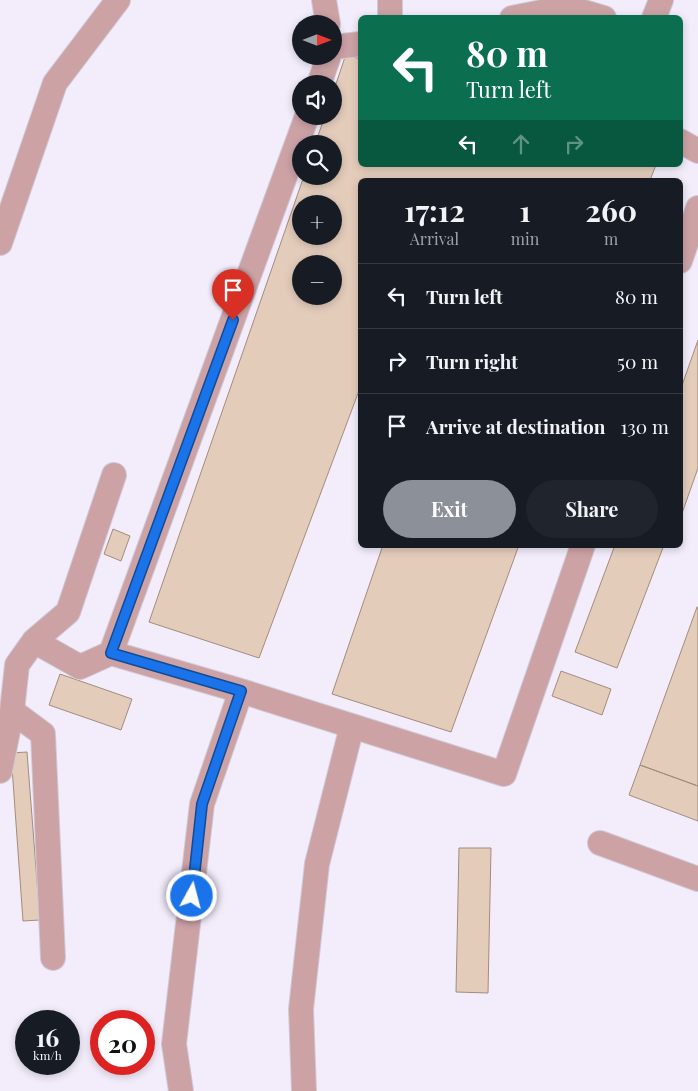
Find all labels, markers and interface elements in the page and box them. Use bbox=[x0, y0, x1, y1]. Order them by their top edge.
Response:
north arrow bbox=[292, 15, 342, 65]
map controls bbox=[292, 15, 342, 305]
text: 80 m bbox=[466, 29, 548, 76]
icon: left bbox=[383, 35, 448, 100]
text: Turn left bbox=[466, 74, 551, 104]
button: sound bbox=[292, 75, 342, 125]
icon: left bbox=[454, 130, 482, 158]
icon: ahead bbox=[507, 130, 535, 158]
icon: right bbox=[560, 130, 588, 158]
button: search bbox=[292, 135, 342, 185]
text: 17:12 bbox=[404, 190, 465, 230]
text: 1 bbox=[519, 190, 531, 230]
text: 260 bbox=[585, 190, 637, 230]
button: + bbox=[292, 195, 342, 245]
text: Arrival bbox=[410, 228, 459, 249]
text: min bbox=[511, 228, 539, 249]
text: m bbox=[604, 228, 618, 249]
button: − bbox=[292, 255, 342, 305]
pin bbox=[212, 269, 254, 320]
icon: arrive bbox=[219, 276, 247, 304]
icon: left bbox=[383, 282, 411, 310]
text: Turn left bbox=[426, 283, 503, 309]
text: 80 m bbox=[615, 283, 658, 309]
icon: right bbox=[383, 347, 411, 375]
text: Turn right bbox=[426, 348, 518, 374]
text: 50 m bbox=[617, 348, 658, 374]
icon: arrive bbox=[383, 412, 411, 440]
text: Arrive at destination bbox=[426, 413, 606, 439]
text: 130 m bbox=[621, 413, 669, 439]
button: Exit bbox=[383, 480, 516, 538]
button: Share bbox=[526, 480, 658, 538]
position arrow bbox=[165, 869, 217, 921]
speed limit sign: 20 bbox=[90, 1010, 155, 1075]
text: 16 bbox=[36, 1020, 59, 1053]
text: km/h bbox=[33, 1047, 62, 1063]

